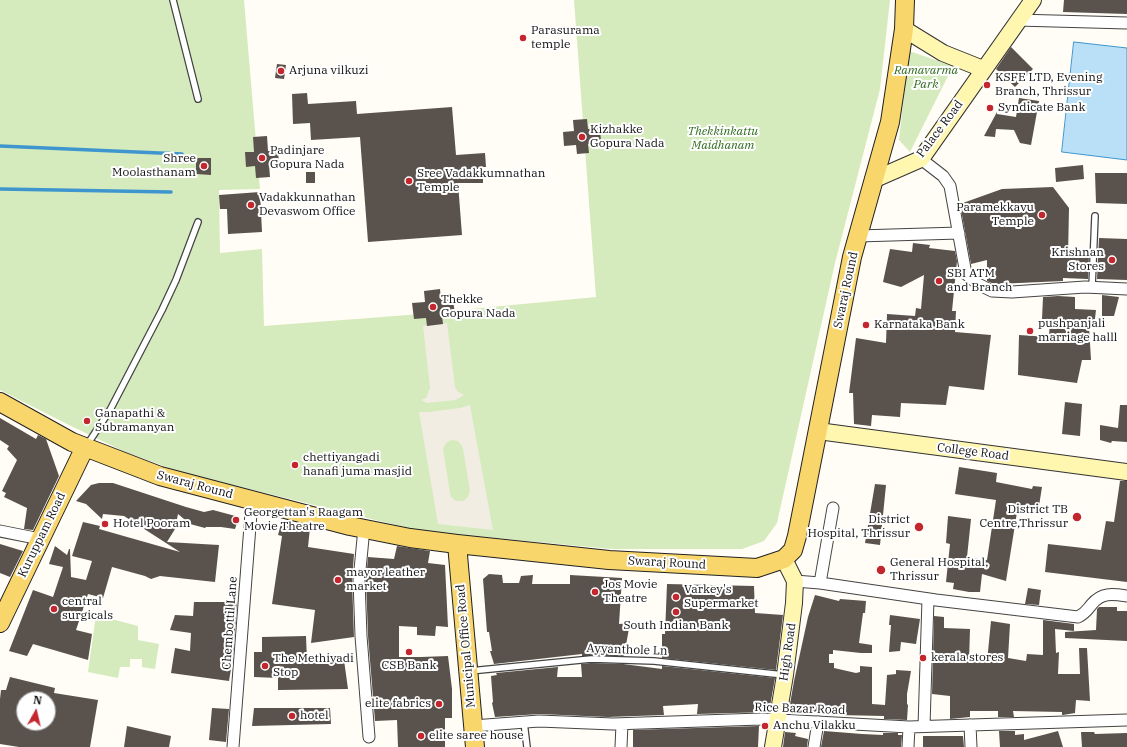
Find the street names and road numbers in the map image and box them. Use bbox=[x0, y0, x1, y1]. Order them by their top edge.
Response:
street label: Palace Road bbox=[914, 98, 966, 160]
street label: Swaraj Round bbox=[831, 250, 861, 330]
street label: College Road bbox=[936, 440, 1010, 464]
street label: Swaraj Round bbox=[155, 468, 235, 502]
street label: Kuruppam Road bbox=[15, 490, 69, 580]
street label: Swaraj Round bbox=[628, 554, 706, 572]
street label: Chembottil Lane bbox=[220, 576, 240, 670]
street label: Municipal Office Road bbox=[453, 584, 479, 708]
street label: High Road bbox=[777, 622, 799, 682]
street label: Ayyanthole Ln bbox=[586, 641, 668, 659]
street label: Rice Bazar Road bbox=[754, 700, 846, 718]

